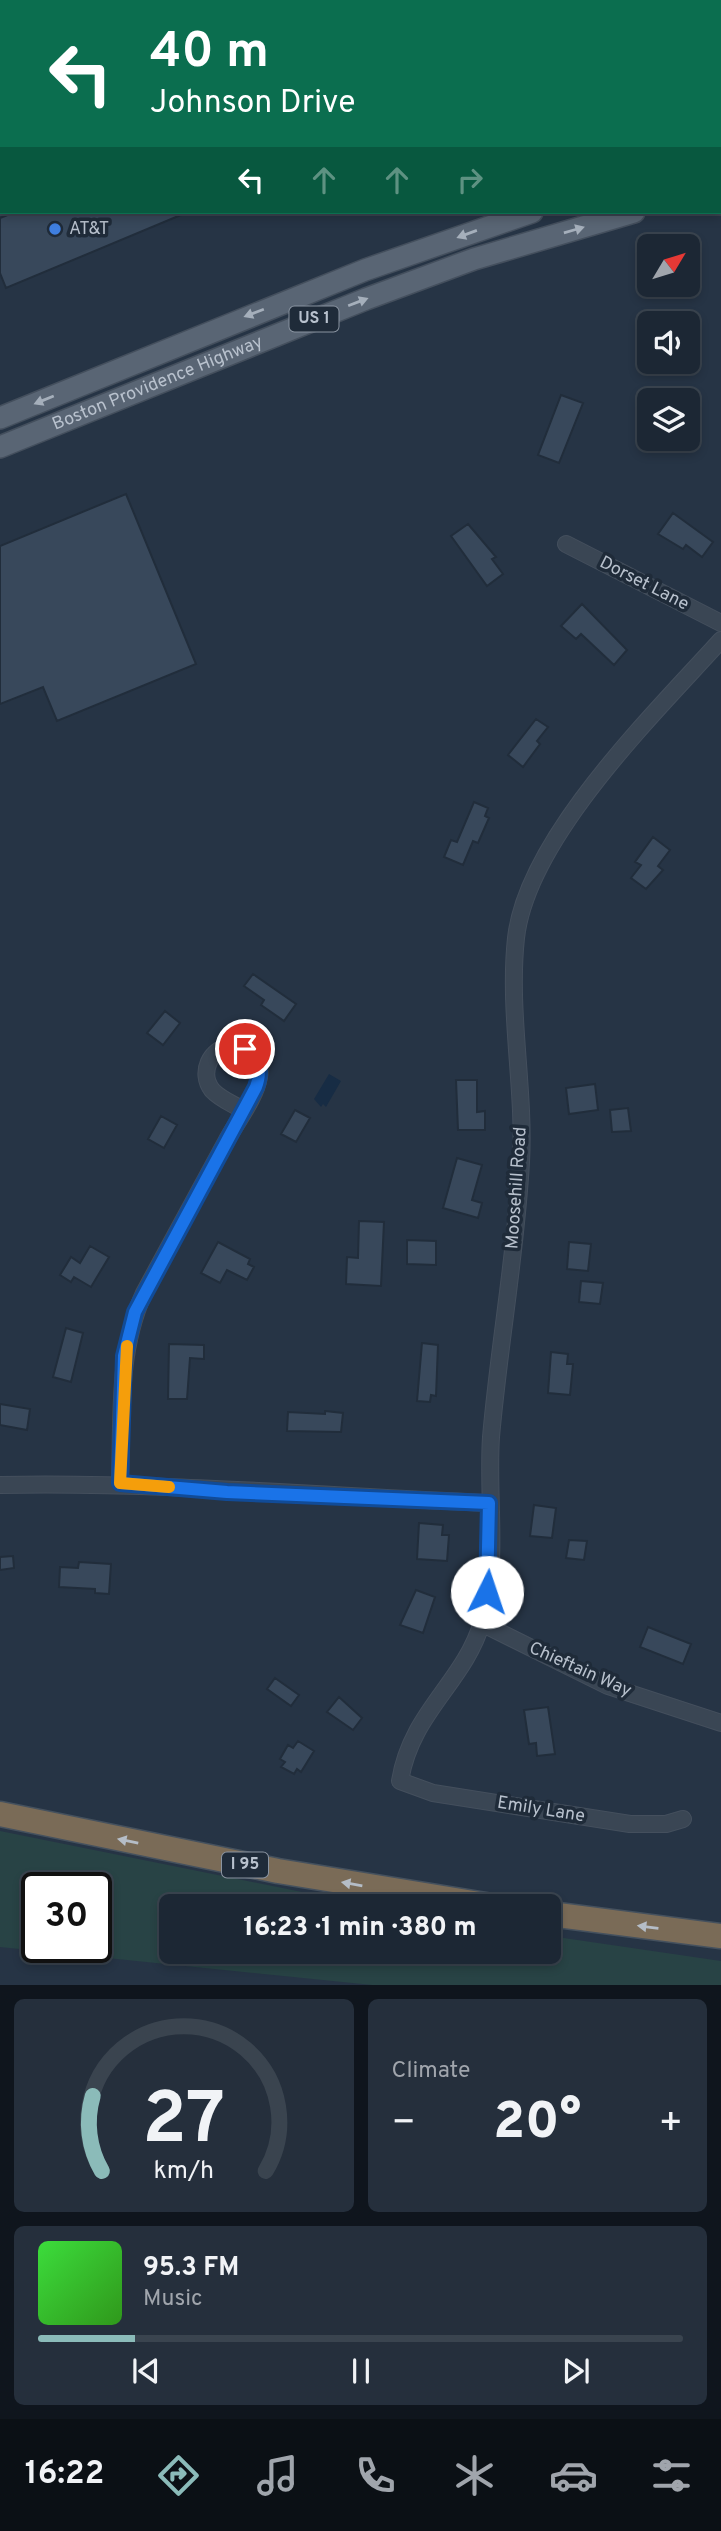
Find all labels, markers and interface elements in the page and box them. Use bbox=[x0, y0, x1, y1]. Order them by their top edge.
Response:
text: 40 m bbox=[150, 23, 269, 85]
icon: left bbox=[35, 28, 126, 119]
text: Johnson Drive bbox=[150, 84, 356, 124]
icon: left bbox=[232, 161, 270, 199]
icon: ahead bbox=[305, 161, 343, 199]
icon: ahead bbox=[378, 161, 416, 199]
icon: right bbox=[451, 161, 489, 199]
place label: AT&T bbox=[69, 218, 109, 241]
marker: AT&T bbox=[47, 221, 63, 237]
one-way arrow bbox=[564, 224, 585, 234]
one-way arrow bbox=[457, 229, 478, 240]
north arrow bbox=[637, 234, 700, 298]
map controls bbox=[637, 234, 700, 451]
one-way arrow bbox=[348, 296, 369, 307]
road number: US 1 bbox=[290, 306, 338, 332]
one-way arrow bbox=[244, 308, 265, 319]
button: sound bbox=[637, 311, 700, 374]
street label: Boston Providence Highway bbox=[49, 330, 266, 436]
button: layers bbox=[637, 388, 700, 451]
one-way arrow bbox=[33, 394, 54, 405]
street label: Dorset Lane bbox=[595, 552, 693, 616]
pin bbox=[215, 1019, 275, 1079]
icon: arrive bbox=[226, 1030, 264, 1068]
street label: Moosehill Road bbox=[501, 1126, 533, 1250]
position arrow bbox=[450, 1555, 524, 1629]
street label: Chieftain Way bbox=[525, 1637, 635, 1703]
street label: Emily Lane bbox=[495, 1792, 587, 1828]
one-way arrow bbox=[117, 1836, 139, 1847]
road number: I 95 bbox=[222, 1853, 268, 1878]
speed limit sign: 30 bbox=[21, 1872, 112, 1963]
one-way arrow bbox=[341, 1878, 363, 1889]
text: 16:23 · 1 min · 380 m bbox=[243, 1912, 477, 1945]
one-way arrow bbox=[636, 1921, 658, 1932]
text: Climate bbox=[392, 2057, 470, 2086]
text: 27 bbox=[142, 2078, 225, 2170]
text: 20° bbox=[493, 2091, 581, 2157]
text: − bbox=[392, 2100, 416, 2149]
text: + bbox=[658, 2100, 683, 2149]
text: km/h bbox=[153, 2156, 214, 2188]
text: 95.3 FM bbox=[143, 2252, 239, 2285]
text: Music bbox=[143, 2285, 203, 2314]
icon: previous bbox=[127, 2352, 165, 2390]
icon: pause bbox=[342, 2352, 380, 2390]
icon: next bbox=[557, 2352, 595, 2390]
icon: directions bbox=[154, 2451, 203, 2500]
icon: music bbox=[253, 2451, 302, 2500]
icon: phone bbox=[351, 2451, 400, 2500]
icon: climate bbox=[450, 2451, 499, 2500]
icon: car bbox=[549, 2451, 598, 2500]
icon: filters bbox=[647, 2451, 696, 2500]
text: 16:22 bbox=[25, 2455, 104, 2495]

